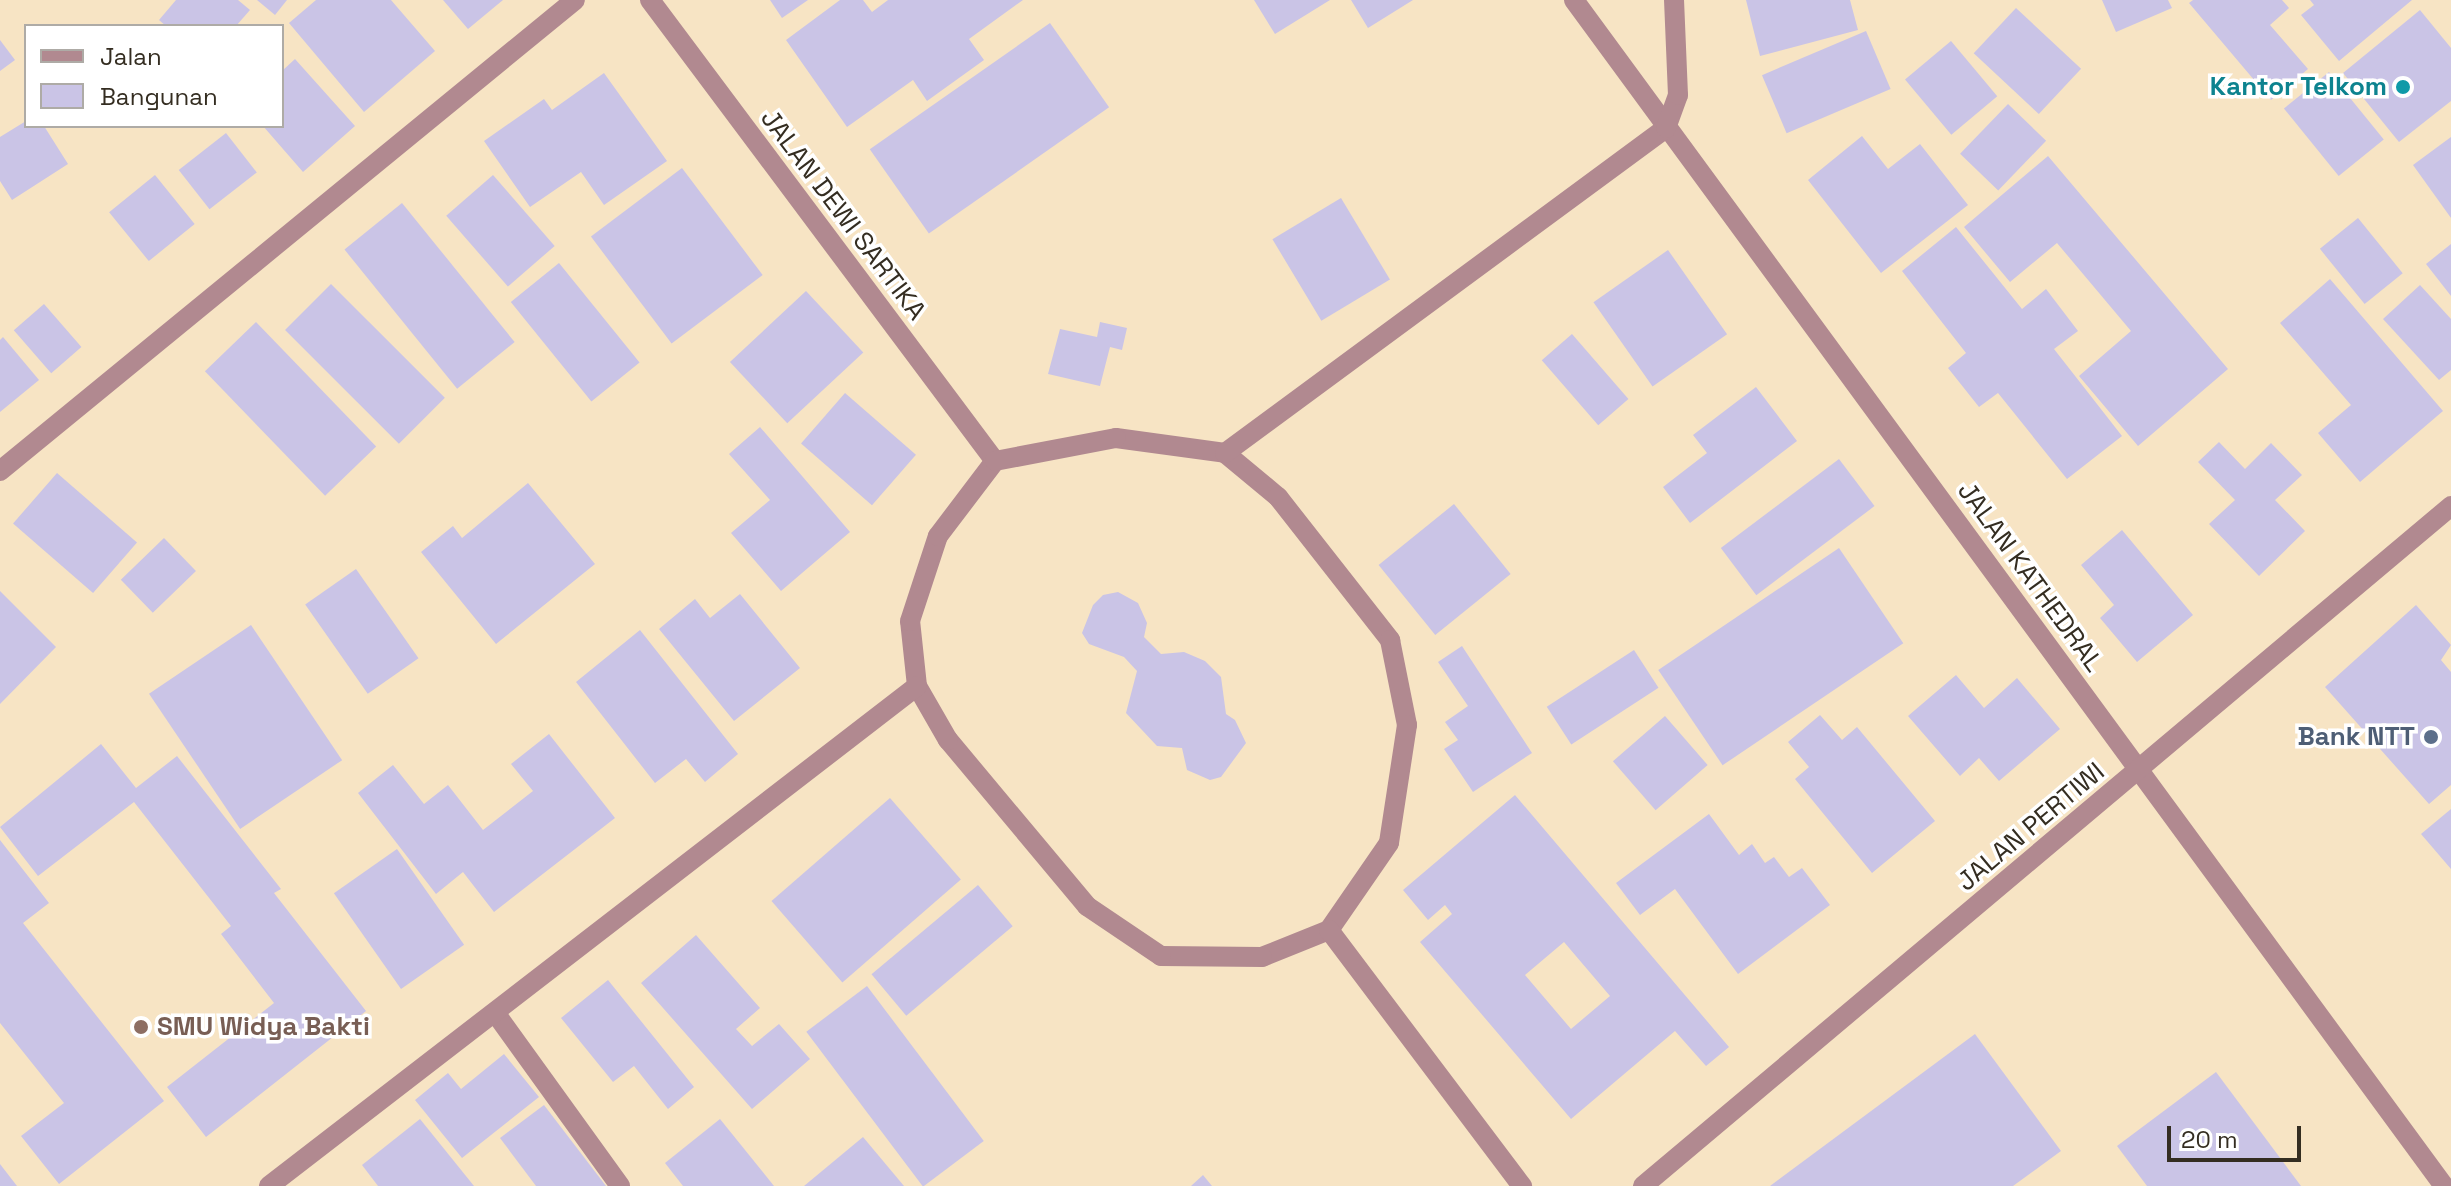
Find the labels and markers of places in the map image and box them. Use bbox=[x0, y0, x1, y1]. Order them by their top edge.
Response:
place label: Kantor Telkom bbox=[2209, 71, 2387, 103]
marker: Kantor Telkom bbox=[2394, 78, 2412, 96]
place label: Bank NTT bbox=[2297, 721, 2415, 753]
marker: Bank NTT bbox=[2422, 728, 2440, 746]
place label: SMU Widya Bakti bbox=[157, 1011, 370, 1043]
marker: SMU Widya Bakti bbox=[132, 1018, 150, 1036]

